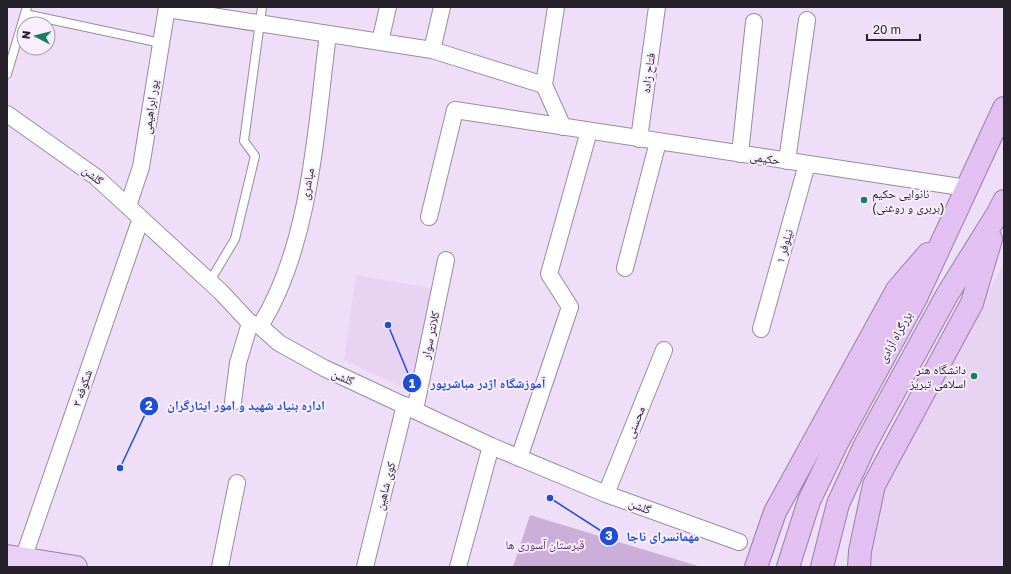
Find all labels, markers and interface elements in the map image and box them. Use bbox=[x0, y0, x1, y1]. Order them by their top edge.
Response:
north arrow bbox=[16, 16, 56, 56]
scale bar bbox=[867, 16, 920, 42]
text: 20 m bbox=[873, 22, 901, 37]
text: N bbox=[19, 30, 33, 40]
street label: فتاح زاده bbox=[638, 52, 658, 94]
street label: پور ابراهیمی bbox=[139, 78, 162, 135]
street label: حکیمی bbox=[749, 148, 782, 168]
street label: گلشن bbox=[79, 162, 107, 188]
street label: مباشری bbox=[297, 167, 318, 201]
place label: نانوایی حکیم (بربری و روغنی) bbox=[872, 186, 945, 215]
marker: نانوایی حکیم (بربری و روغنی) bbox=[859, 195, 869, 205]
street label: نیلوفر ۱ bbox=[772, 227, 796, 265]
street label: بزرگراه آزادی bbox=[875, 309, 915, 365]
street label: کلانتر سوار bbox=[417, 310, 442, 361]
place label: دانشگاه هنر اسلامی تبریز bbox=[909, 362, 966, 391]
street label: گلشن bbox=[329, 365, 357, 389]
street label: شکوفه ۳ bbox=[69, 368, 95, 408]
callout: آموزشگاه اژدر مباشرپور bbox=[402, 371, 553, 396]
marker: دانشگاه هنر اسلامی تبریز bbox=[969, 371, 979, 381]
text: آموزشگاه اژدر مباشرپور bbox=[430, 375, 546, 392]
text: 1 bbox=[409, 376, 415, 391]
callout: اداره بنیاد شهید و امور ایثارگران bbox=[139, 393, 332, 418]
text: اداره بنیاد شهید و امور ایثارگران bbox=[167, 397, 325, 413]
text: 2 bbox=[145, 398, 153, 413]
street label: محسنی bbox=[622, 404, 648, 440]
street label: کوی شاهین bbox=[372, 460, 398, 512]
street label: گلشن bbox=[627, 495, 653, 517]
callout: مهمانسرای ناجا bbox=[599, 524, 708, 549]
text: 3 bbox=[605, 528, 613, 543]
text: مهمانسرای ناجا bbox=[627, 528, 699, 544]
park label: قبرستان آسوری ها bbox=[505, 537, 585, 552]

